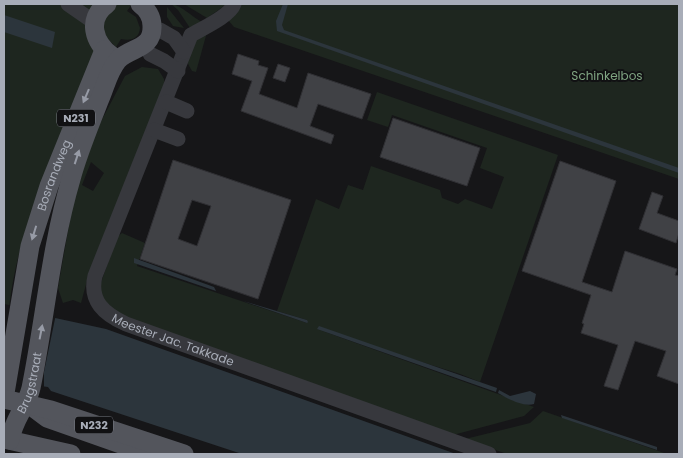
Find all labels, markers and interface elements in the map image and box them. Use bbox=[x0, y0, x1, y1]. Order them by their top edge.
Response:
park label: Schinkelbos bbox=[571, 67, 643, 84]
one-way arrow bbox=[81, 89, 89, 103]
road number: N231 bbox=[57, 110, 95, 126]
street label: Bosrandweg bbox=[33, 137, 75, 213]
one-way arrow bbox=[74, 150, 82, 165]
one-way arrow bbox=[30, 225, 38, 240]
street label: Meester Jac. Takkade bbox=[109, 309, 237, 370]
one-way arrow bbox=[38, 324, 46, 340]
street label: Brugstraat bbox=[12, 351, 45, 416]
road number: N232 bbox=[75, 416, 113, 434]

